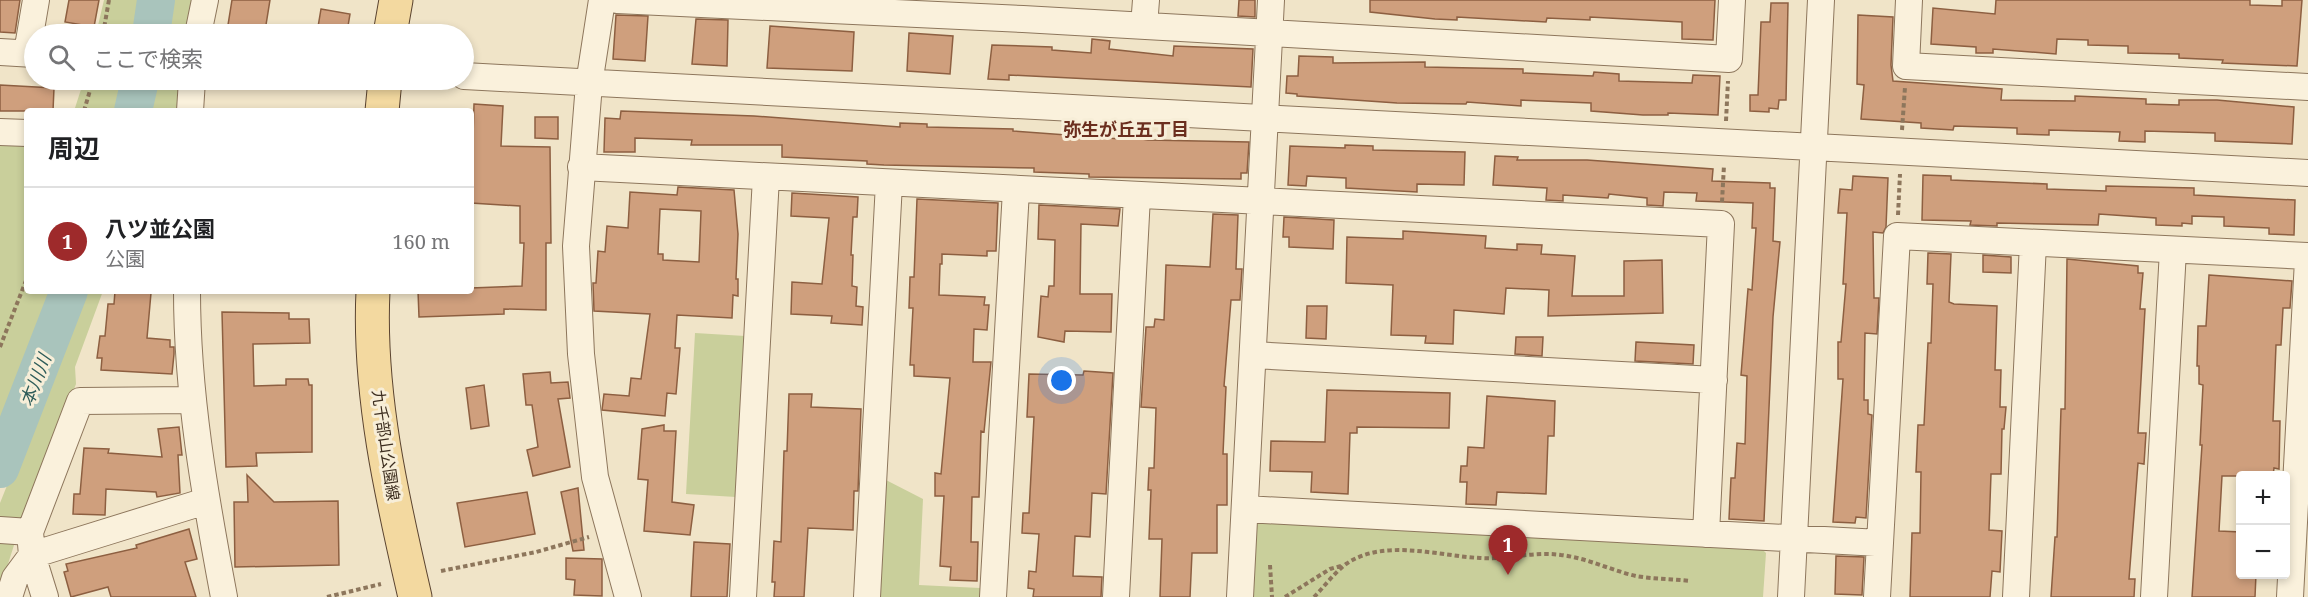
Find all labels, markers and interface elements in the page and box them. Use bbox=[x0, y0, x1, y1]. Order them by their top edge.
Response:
search box bbox=[24, 24, 474, 90]
icon: search bbox=[45, 41, 78, 74]
text: ここで検索 bbox=[93, 43, 203, 73]
district label: 弥生が丘五丁目 bbox=[1063, 117, 1189, 141]
text: 周辺 bbox=[48, 130, 100, 166]
text: 八ツ並公園 bbox=[105, 213, 215, 243]
text: 1 bbox=[62, 228, 73, 255]
text: 160 m bbox=[392, 228, 450, 255]
text: 公園 bbox=[105, 245, 145, 272]
water label: 本川川 bbox=[14, 349, 57, 410]
your location bbox=[1047, 366, 1076, 395]
street label: 九千部山公園線 bbox=[367, 388, 405, 502]
map controls bbox=[2236, 471, 2290, 579]
button: + bbox=[2236, 471, 2290, 525]
button: − bbox=[2236, 525, 2290, 579]
pin: 1 bbox=[1488, 526, 1528, 575]

